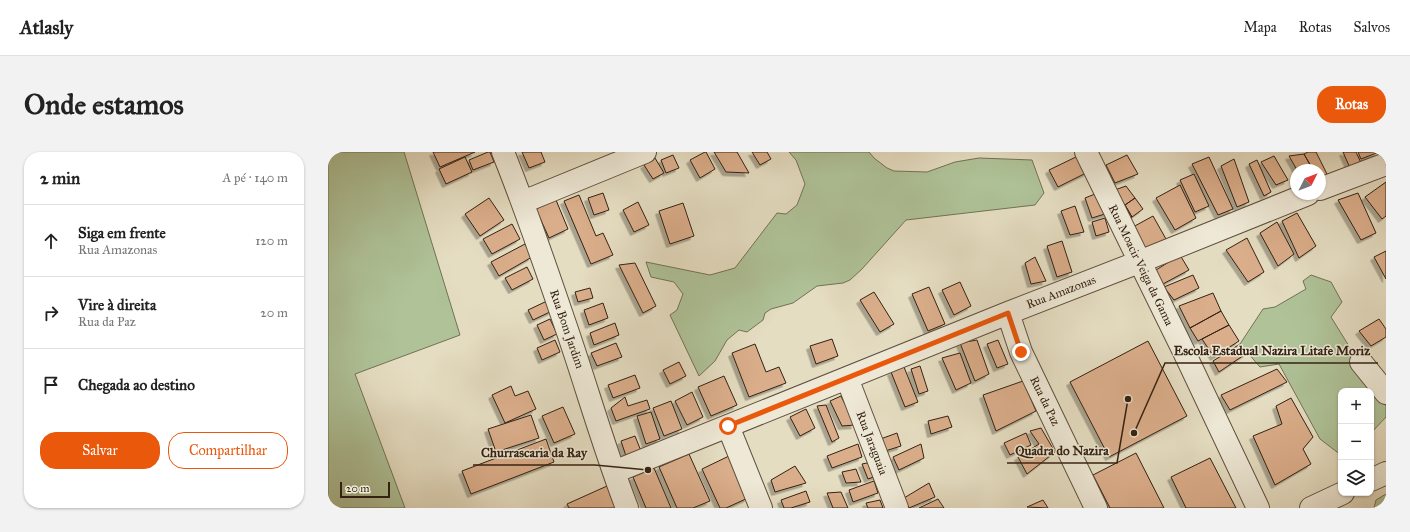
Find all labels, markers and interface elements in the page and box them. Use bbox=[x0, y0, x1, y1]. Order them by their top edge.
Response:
text: Atlasly bbox=[20, 16, 73, 39]
text: Mapa bbox=[1243, 19, 1277, 36]
text: Rotas bbox=[1299, 19, 1332, 36]
text: Salvos bbox=[1354, 19, 1390, 36]
button: Rotas bbox=[1317, 86, 1386, 123]
text: Onde estamos bbox=[24, 87, 184, 122]
north arrow bbox=[1290, 164, 1326, 200]
text: 2 min bbox=[40, 168, 80, 189]
text: A pé · 140 m bbox=[222, 170, 288, 186]
street label: Rua Moacir Veiga da Gama bbox=[1105, 202, 1177, 329]
text: Siga em frente bbox=[78, 224, 166, 242]
icon: ahead bbox=[40, 230, 62, 252]
text: 120 m bbox=[255, 233, 288, 249]
text: Rua Amazonas bbox=[78, 242, 157, 258]
street label: Rua Amazonas bbox=[1024, 272, 1098, 312]
street label: Rua Bom Jardim bbox=[546, 288, 587, 371]
text: Vire à direita bbox=[78, 296, 156, 314]
icon: right bbox=[40, 302, 62, 324]
text: 20 m bbox=[260, 305, 288, 321]
text: Rua da Paz bbox=[78, 314, 136, 330]
callout: Escola Estadual Nazira Litafe Moriz bbox=[1165, 338, 1378, 363]
route end bbox=[1012, 343, 1030, 361]
text: Escola Estadual Nazira Litafe Moriz bbox=[1174, 343, 1370, 359]
icon: arrive bbox=[40, 374, 62, 396]
street label: Rua da Paz bbox=[1027, 374, 1063, 428]
text: Chegada ao destino bbox=[78, 376, 195, 394]
map controls bbox=[1338, 388, 1374, 496]
button: + bbox=[1338, 388, 1374, 424]
street label: Rua Jaraguaia bbox=[853, 409, 891, 478]
route start bbox=[719, 417, 737, 435]
button: − bbox=[1338, 424, 1374, 460]
button: Salvar bbox=[40, 432, 160, 469]
button: Compartilhar bbox=[168, 432, 288, 469]
callout: Quadra do Nazira bbox=[1007, 438, 1117, 463]
callout: Churrascaria da Ray bbox=[473, 440, 595, 465]
text: Quadra do Nazira bbox=[1015, 443, 1109, 459]
text: Churrascaria da Ray bbox=[481, 445, 588, 461]
button: layers bbox=[1338, 460, 1374, 496]
scale bar bbox=[340, 480, 390, 499]
text: 20 m bbox=[346, 482, 369, 495]

